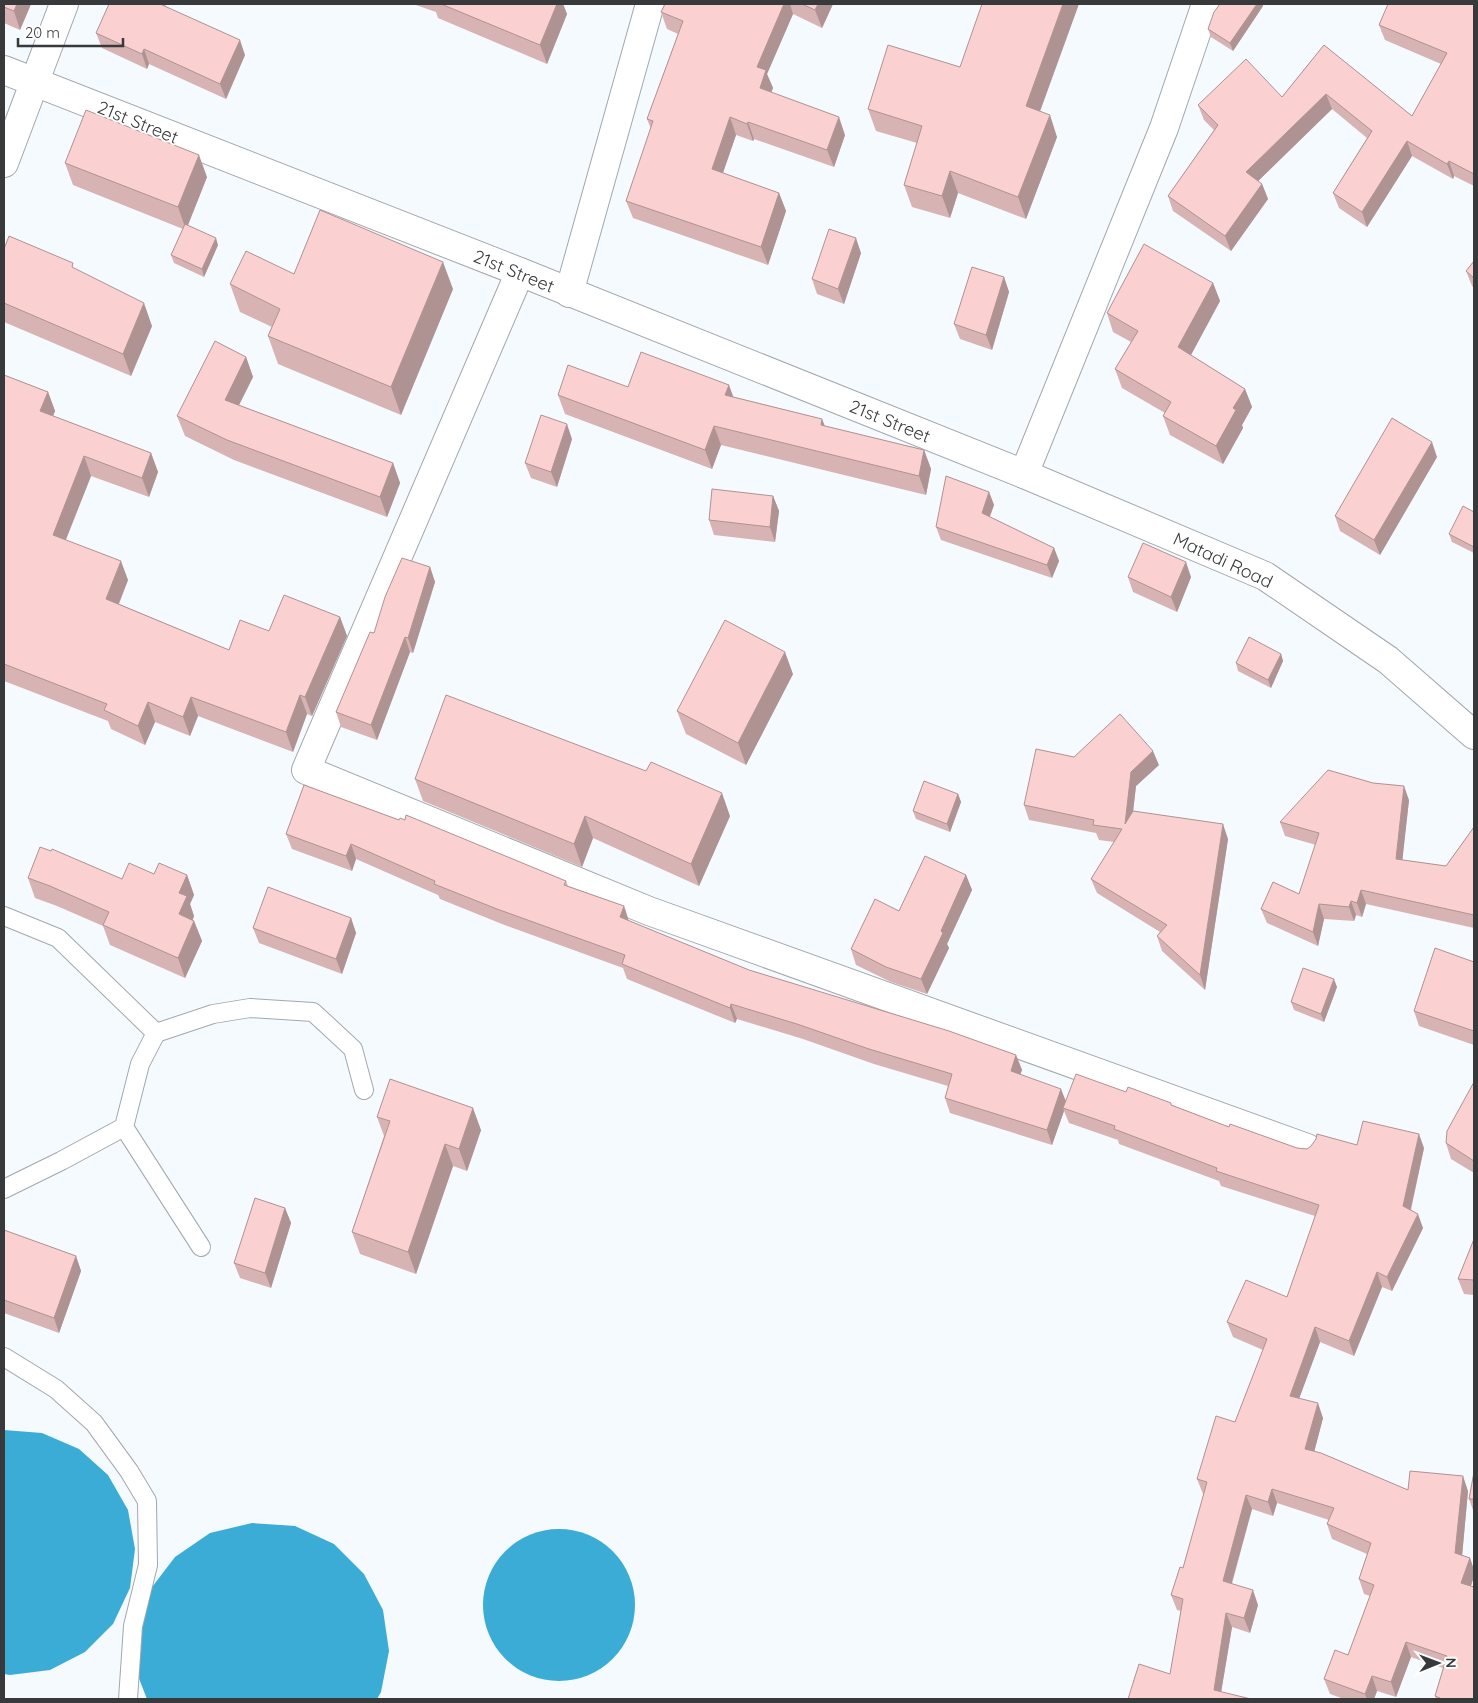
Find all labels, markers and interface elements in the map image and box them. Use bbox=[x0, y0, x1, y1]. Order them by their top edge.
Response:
scale bar bbox=[18, 15, 122, 47]
text: 20 m bbox=[25, 23, 60, 42]
street label: 21st Street bbox=[94, 95, 182, 149]
street label: 21st Street bbox=[470, 244, 558, 298]
street label: 21st Street bbox=[846, 394, 934, 448]
street label: Matadi Road bbox=[1170, 527, 1276, 593]
north arrow bbox=[1413, 1638, 1463, 1688]
text: N bbox=[1442, 1657, 1460, 1668]

